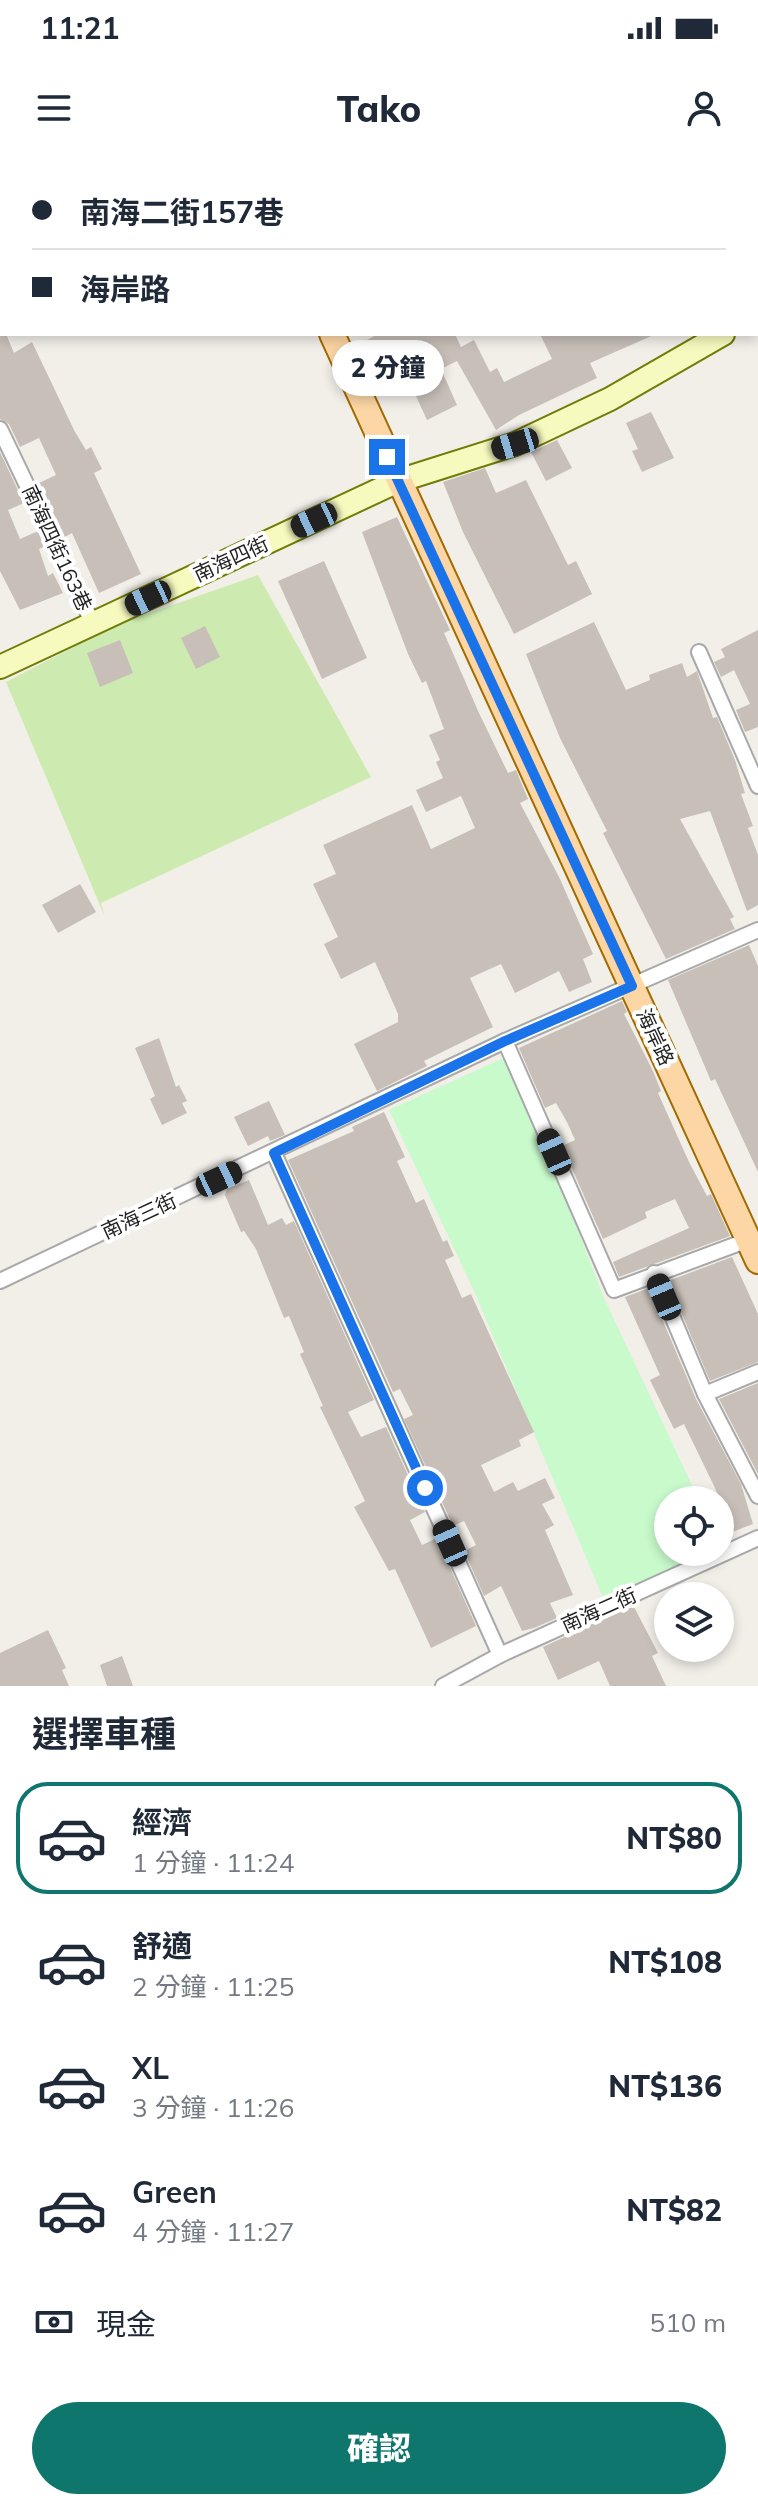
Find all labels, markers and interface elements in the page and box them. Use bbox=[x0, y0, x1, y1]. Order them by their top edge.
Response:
text: 11:21 bbox=[40, 9, 119, 47]
icon: menu bbox=[32, 86, 76, 130]
text: Tako bbox=[337, 86, 421, 131]
icon: person bbox=[682, 86, 726, 130]
text: 南海二街157巷 bbox=[80, 193, 284, 231]
text: 海岸路 bbox=[80, 270, 170, 308]
callout: 2 分鐘 bbox=[331, 341, 443, 397]
text: 2 分鐘 bbox=[351, 351, 425, 384]
car bbox=[489, 426, 541, 462]
route end bbox=[369, 439, 405, 475]
street label: 南海四街163巷 bbox=[17, 481, 98, 615]
car bbox=[287, 499, 341, 541]
street label: 南海四街 bbox=[189, 530, 272, 587]
car bbox=[121, 577, 175, 619]
street label: 海岸路 bbox=[631, 1004, 679, 1069]
car bbox=[533, 1125, 575, 1179]
car bbox=[192, 1158, 246, 1200]
street label: 南海三街 bbox=[97, 1187, 180, 1244]
car bbox=[644, 1270, 684, 1324]
route start bbox=[407, 1470, 443, 1506]
map controls bbox=[654, 1486, 734, 1662]
button: locate bbox=[654, 1486, 734, 1566]
car bbox=[429, 1516, 471, 1570]
street label: 南海二街 bbox=[557, 1582, 640, 1637]
button: layers bbox=[654, 1582, 734, 1662]
text: 選擇車種 bbox=[32, 1711, 176, 1756]
icon: car bbox=[36, 1802, 108, 1874]
text: 經濟 bbox=[132, 1803, 192, 1841]
text: NT$80 bbox=[626, 1819, 722, 1857]
text: 1 分鐘 · 11:24 bbox=[132, 1846, 294, 1879]
icon: car bbox=[36, 1926, 108, 1998]
text: 舒適 bbox=[132, 1927, 192, 1965]
text: NT$108 bbox=[608, 1943, 722, 1981]
text: 2 分鐘 · 11:25 bbox=[132, 1970, 294, 2003]
text: XL bbox=[132, 2049, 169, 2087]
icon: car bbox=[36, 2050, 108, 2122]
text: NT$136 bbox=[608, 2067, 722, 2105]
text: 3 分鐘 · 11:26 bbox=[132, 2091, 294, 2124]
text: Green bbox=[132, 2173, 217, 2211]
icon: car bbox=[36, 2174, 108, 2246]
text: NT$82 bbox=[626, 2191, 722, 2229]
text: 4 分鐘 · 11:27 bbox=[132, 2215, 294, 2248]
icon: cash bbox=[32, 2300, 76, 2344]
text: 現金 bbox=[96, 2305, 156, 2343]
text: 510 m bbox=[650, 2306, 726, 2339]
button: 確認 bbox=[32, 2402, 726, 2494]

